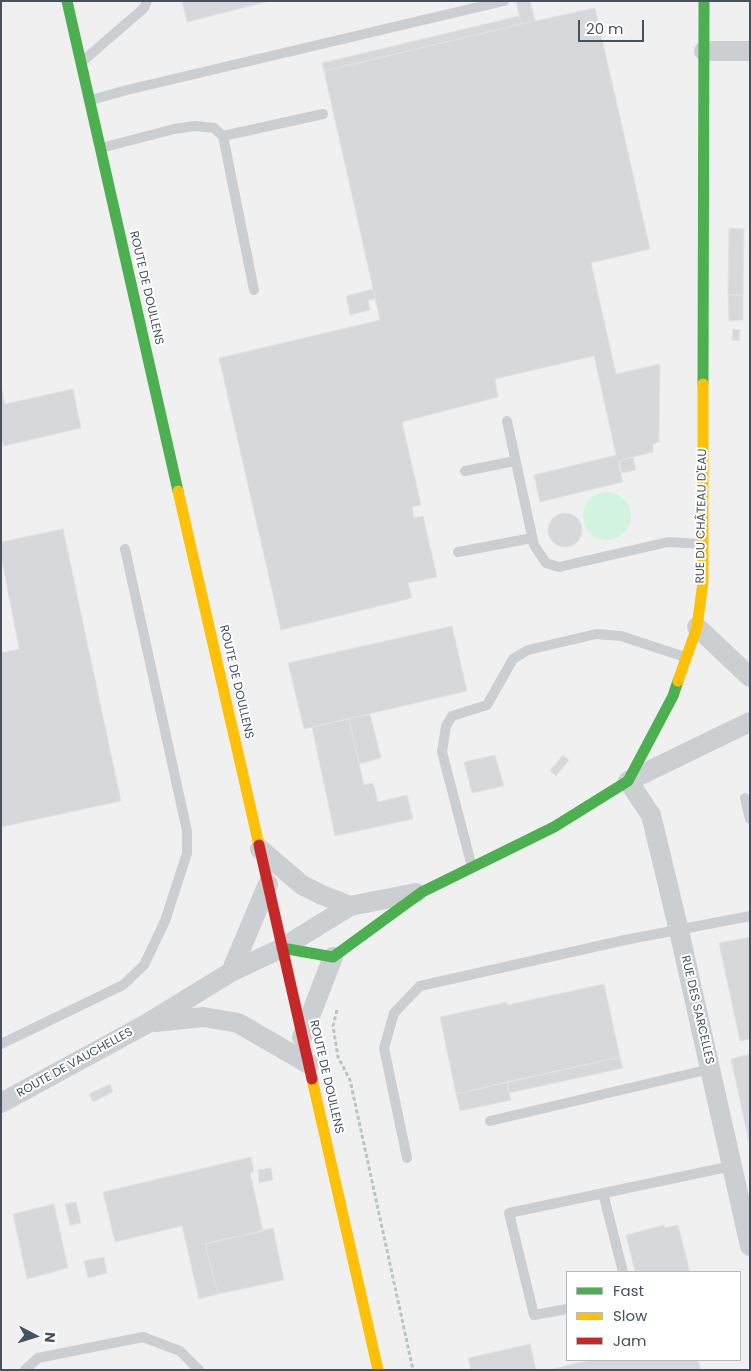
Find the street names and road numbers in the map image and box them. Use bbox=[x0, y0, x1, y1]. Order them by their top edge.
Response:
street label: ROUTE DE DOULLENS bbox=[126, 230, 166, 346]
street label: RUE DU CHÂTEAU D'EAU bbox=[694, 448, 710, 584]
street label: ROUTE DE DOULLENS bbox=[216, 624, 256, 740]
street label: RUE DES SARCELLES bbox=[677, 954, 717, 1066]
street label: ROUTE DE DOULLENS bbox=[306, 1019, 346, 1135]
street label: ROUTE DE VAUCHELLES bbox=[15, 1025, 135, 1101]

